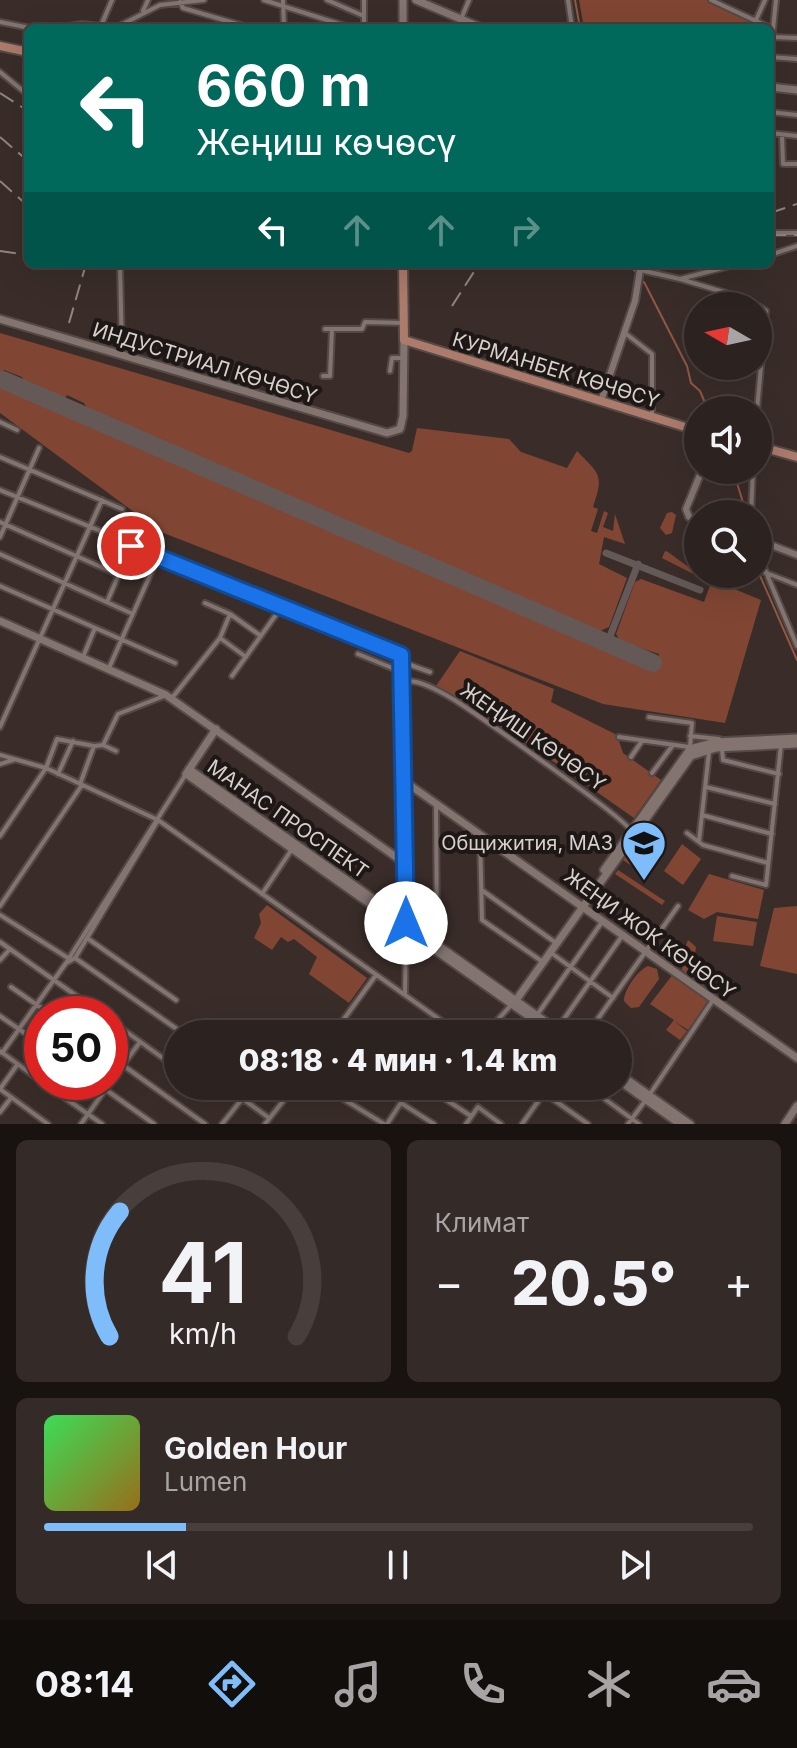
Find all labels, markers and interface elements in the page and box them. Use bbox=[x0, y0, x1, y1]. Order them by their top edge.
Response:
text: 660 m bbox=[196, 52, 371, 120]
icon: left bbox=[64, 56, 168, 160]
text: Жеңиш көчөсү bbox=[196, 120, 456, 164]
icon: left bbox=[251, 208, 295, 252]
icon: ahead bbox=[335, 208, 379, 252]
icon: ahead bbox=[419, 208, 463, 252]
icon: right bbox=[503, 208, 547, 252]
north arrow bbox=[684, 292, 772, 380]
map controls bbox=[684, 292, 772, 588]
street label: ИНДУСТРИАЛ КӨЧӨСҮ bbox=[90, 317, 321, 409]
street label: КУРМАНБЕК КӨЧӨСҮ bbox=[450, 327, 663, 413]
button: sound bbox=[684, 396, 772, 484]
button: search bbox=[684, 500, 772, 588]
pin bbox=[97, 512, 165, 580]
icon: arrive bbox=[109, 524, 153, 568]
street label: ЖЕҢИШ КӨЧӨСҮ bbox=[456, 678, 611, 796]
street label: МАНАС ПРОСПЕКТ bbox=[203, 754, 373, 884]
school or university icon: Общижития, МАЗ bbox=[620, 819, 668, 882]
place label: Общижития, МАЗ bbox=[441, 831, 613, 855]
street label: ЖЕҢИ ЖОК КӨЧӨСҮ bbox=[560, 864, 741, 1004]
position arrow bbox=[364, 881, 448, 965]
speed limit sign: 50 bbox=[24, 996, 128, 1100]
text: 08:18 · 4 мин · 1.4 km bbox=[239, 1042, 557, 1078]
text: Климат bbox=[435, 1207, 529, 1238]
text: 41 bbox=[159, 1222, 248, 1323]
text: 20.5° bbox=[511, 1247, 676, 1319]
text: − bbox=[435, 1256, 464, 1310]
text: + bbox=[724, 1256, 753, 1310]
text: km/h bbox=[169, 1316, 237, 1351]
text: Golden Hour bbox=[164, 1430, 347, 1466]
text: Lumen bbox=[164, 1466, 247, 1497]
icon: previous bbox=[140, 1543, 184, 1587]
icon: pause bbox=[376, 1543, 420, 1587]
icon: next bbox=[613, 1543, 657, 1587]
icon: directions bbox=[204, 1656, 260, 1712]
icon: music bbox=[330, 1656, 386, 1712]
icon: phone bbox=[455, 1656, 511, 1712]
icon: climate bbox=[581, 1656, 637, 1712]
icon: car bbox=[706, 1656, 762, 1712]
text: 08:14 bbox=[35, 1662, 134, 1706]

